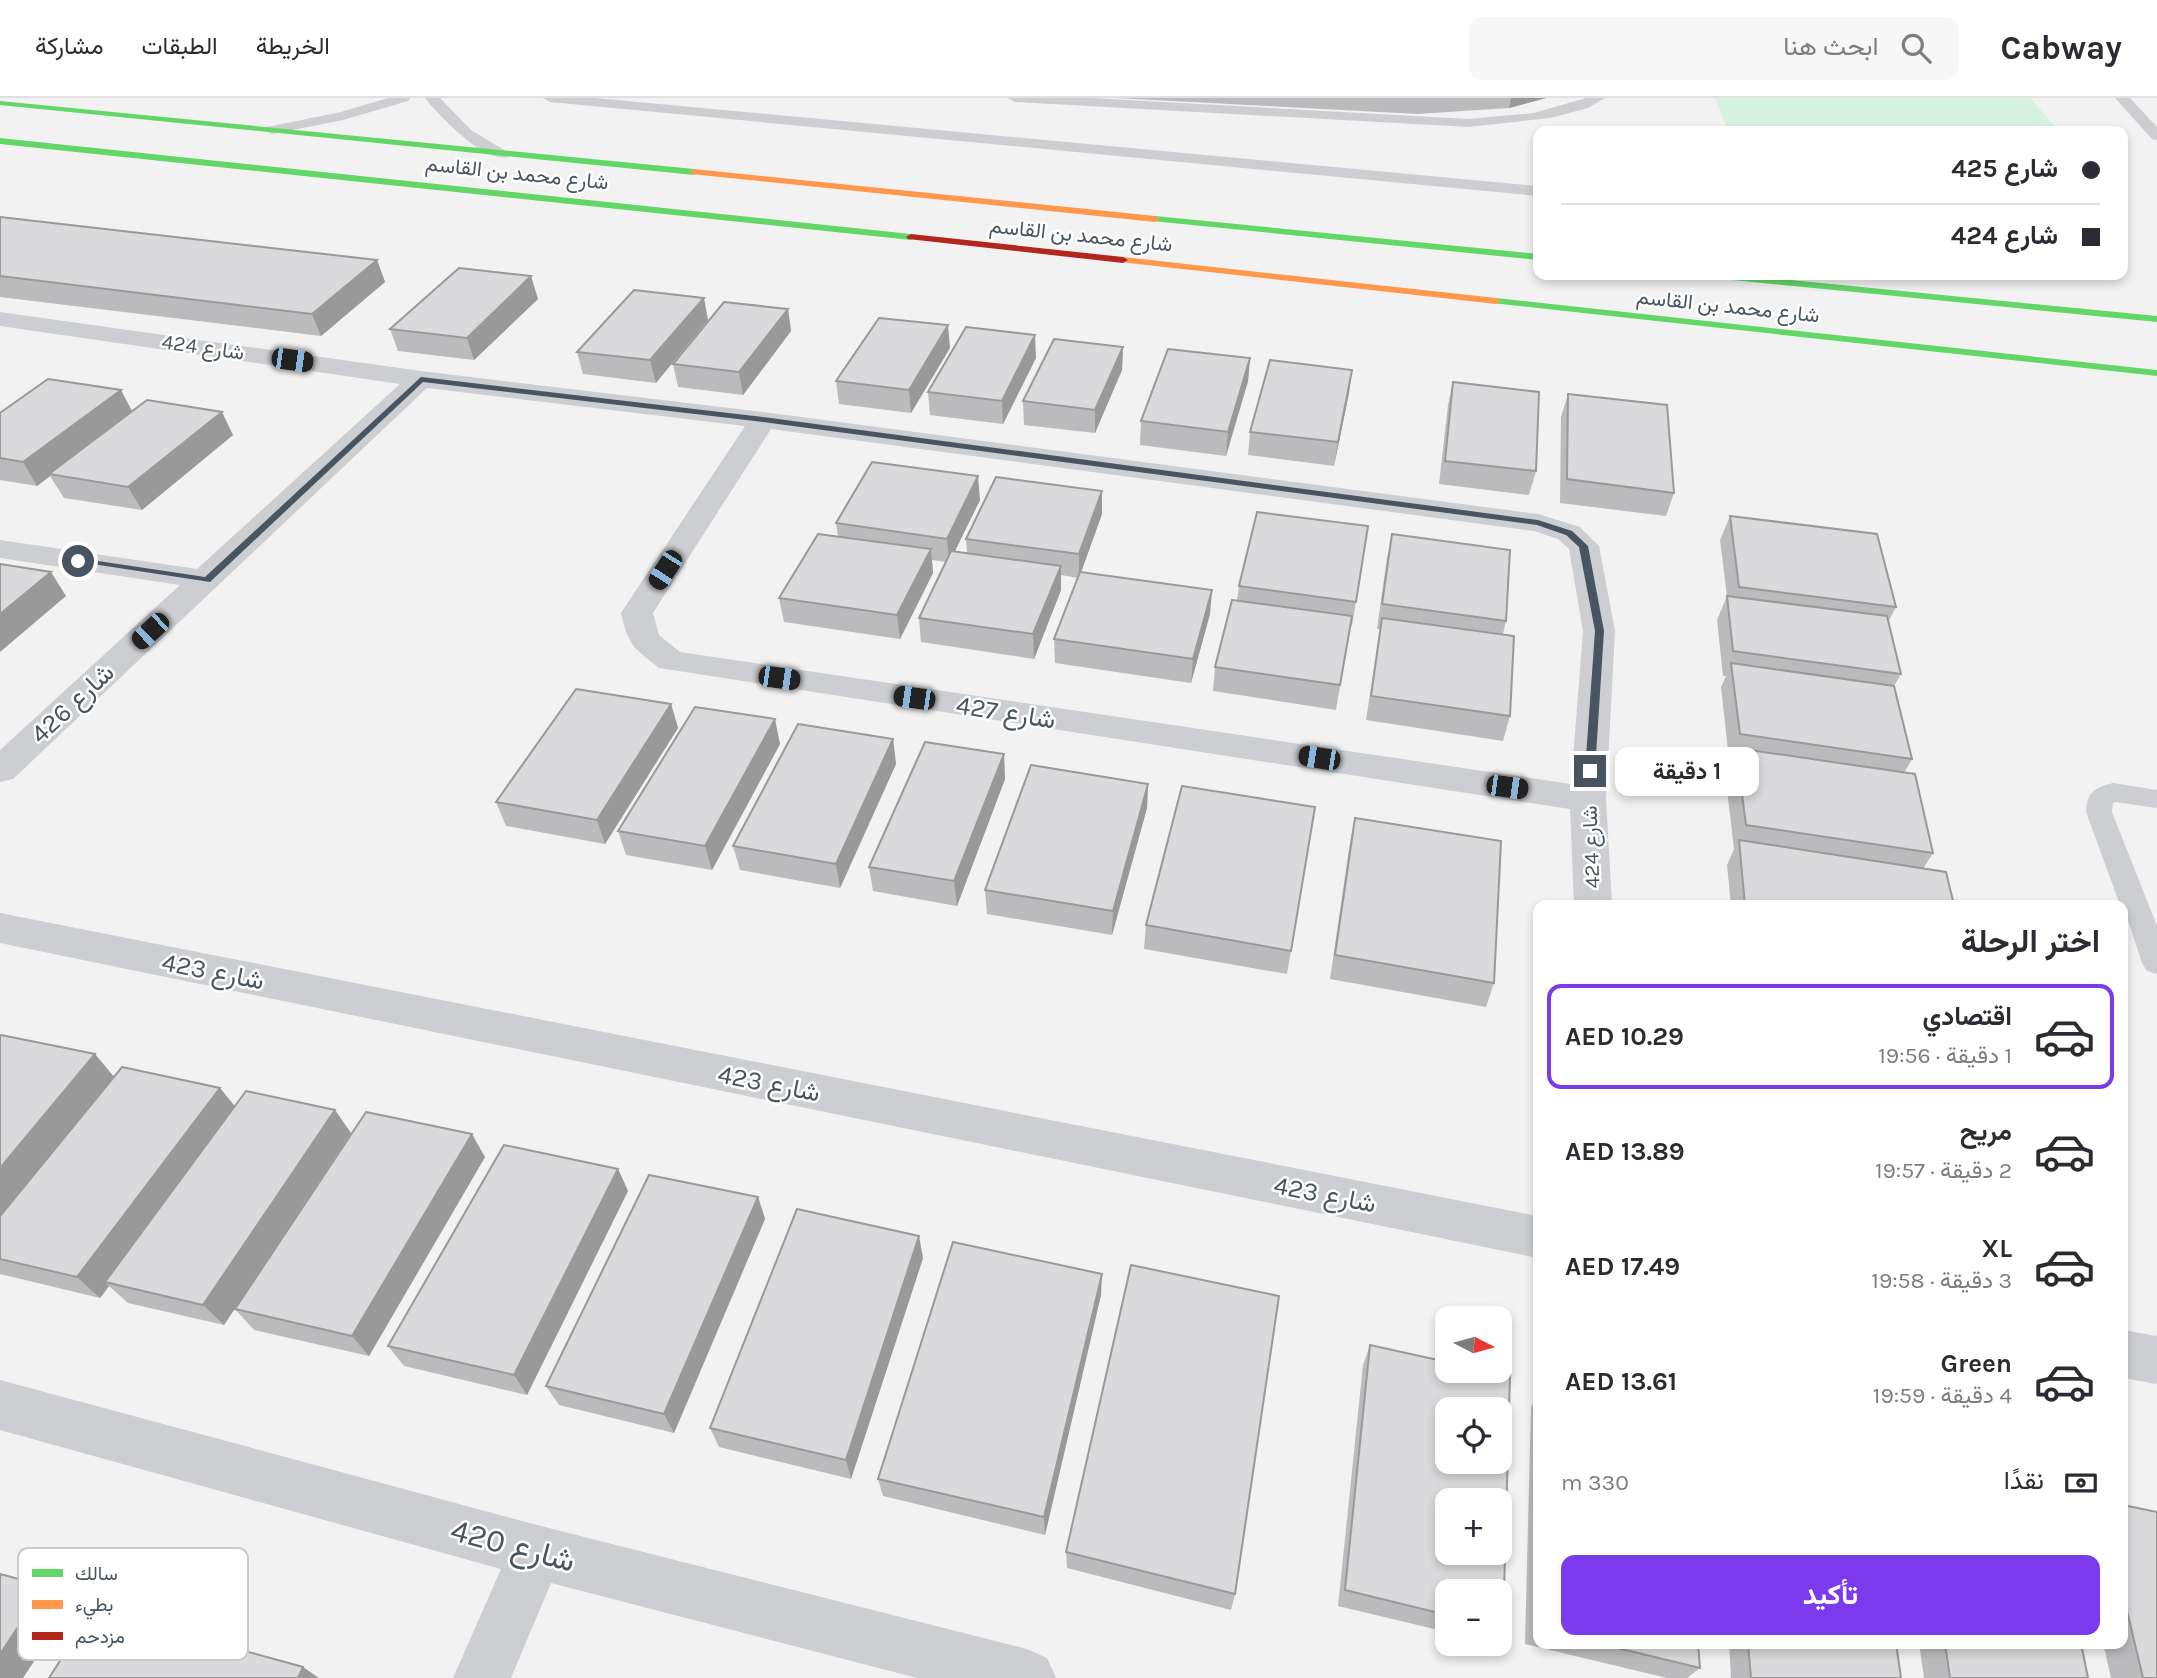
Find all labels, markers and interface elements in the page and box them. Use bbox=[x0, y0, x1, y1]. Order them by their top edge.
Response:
search box bbox=[1469, 17, 1959, 80]
icon: search bbox=[1897, 29, 1935, 67]
text: Cabway bbox=[2001, 29, 2122, 67]
text: ابحث هنا bbox=[1783, 31, 1879, 62]
text: مشاركة bbox=[35, 32, 103, 60]
text: الطبقات bbox=[141, 32, 218, 60]
text: الخريطة bbox=[256, 32, 330, 60]
street label: شارع محمد بن القاسم bbox=[424, 151, 610, 197]
text: شارع 425 bbox=[1951, 153, 2058, 184]
street label: شارع محمد بن القاسم bbox=[988, 213, 1174, 259]
text: شارع 424 bbox=[1951, 220, 2058, 251]
street label: شارع محمد بن القاسم bbox=[1635, 284, 1821, 330]
street label: شارع 424 bbox=[160, 329, 246, 367]
car bbox=[270, 347, 315, 373]
route start bbox=[62, 545, 94, 577]
car bbox=[645, 547, 686, 593]
car bbox=[128, 609, 173, 653]
street label: شارع 426 bbox=[24, 657, 122, 751]
car bbox=[757, 665, 802, 691]
car bbox=[892, 685, 937, 711]
street label: شارع 427 bbox=[954, 689, 1058, 738]
car bbox=[1297, 744, 1342, 772]
callout: 1 دقيقة bbox=[1614, 746, 1758, 796]
route end bbox=[1574, 755, 1606, 787]
text: 1 دقيقة bbox=[1653, 758, 1721, 785]
car bbox=[1485, 774, 1530, 800]
street label: شارع 424 bbox=[1578, 805, 1606, 889]
text: اختر الرحلة bbox=[1961, 923, 2100, 960]
street label: شارع 423 bbox=[159, 946, 267, 999]
text: اقتصادي bbox=[1923, 1001, 2012, 1032]
icon: car bbox=[2033, 1005, 2096, 1068]
text: AED 10.29 bbox=[1565, 1021, 1684, 1052]
text: 1 دقيقة · 19:56 bbox=[1878, 1042, 2012, 1069]
street label: شارع 423 bbox=[715, 1058, 823, 1111]
text: مريح bbox=[1960, 1116, 2012, 1147]
icon: car bbox=[2033, 1120, 2096, 1183]
text: AED 13.89 bbox=[1565, 1136, 1685, 1167]
text: 2 دقيقة · 19:57 bbox=[1875, 1157, 2012, 1184]
street label: شارع 423 bbox=[1271, 1169, 1379, 1222]
text: XL bbox=[1981, 1233, 2012, 1264]
icon: car bbox=[2033, 1235, 2096, 1298]
text: AED 17.49 bbox=[1565, 1251, 1680, 1282]
text: 3 دقيقة · 19:58 bbox=[1871, 1267, 2012, 1294]
north arrow bbox=[1435, 1306, 1512, 1382]
map controls bbox=[1435, 1306, 1512, 1656]
text: Green bbox=[1940, 1348, 2012, 1379]
icon: car bbox=[2033, 1350, 2096, 1413]
text: AED 13.61 bbox=[1565, 1366, 1677, 1397]
text: 4 دقيقة · 19:59 bbox=[1873, 1382, 2012, 1409]
button: locate bbox=[1435, 1397, 1512, 1474]
icon: cash bbox=[2062, 1464, 2100, 1502]
text: نقدًا bbox=[2004, 1465, 2044, 1496]
text: 330 m bbox=[1561, 1469, 1629, 1496]
button: + bbox=[1435, 1488, 1512, 1565]
street label: شارع 420 bbox=[446, 1511, 579, 1583]
legend bbox=[18, 1548, 248, 1660]
button: تأكيد bbox=[1561, 1555, 2100, 1635]
text: سالك bbox=[75, 1563, 118, 1585]
button: − bbox=[1435, 1579, 1512, 1656]
text: بطيء bbox=[75, 1594, 113, 1620]
text: مزدحم bbox=[75, 1626, 125, 1649]

